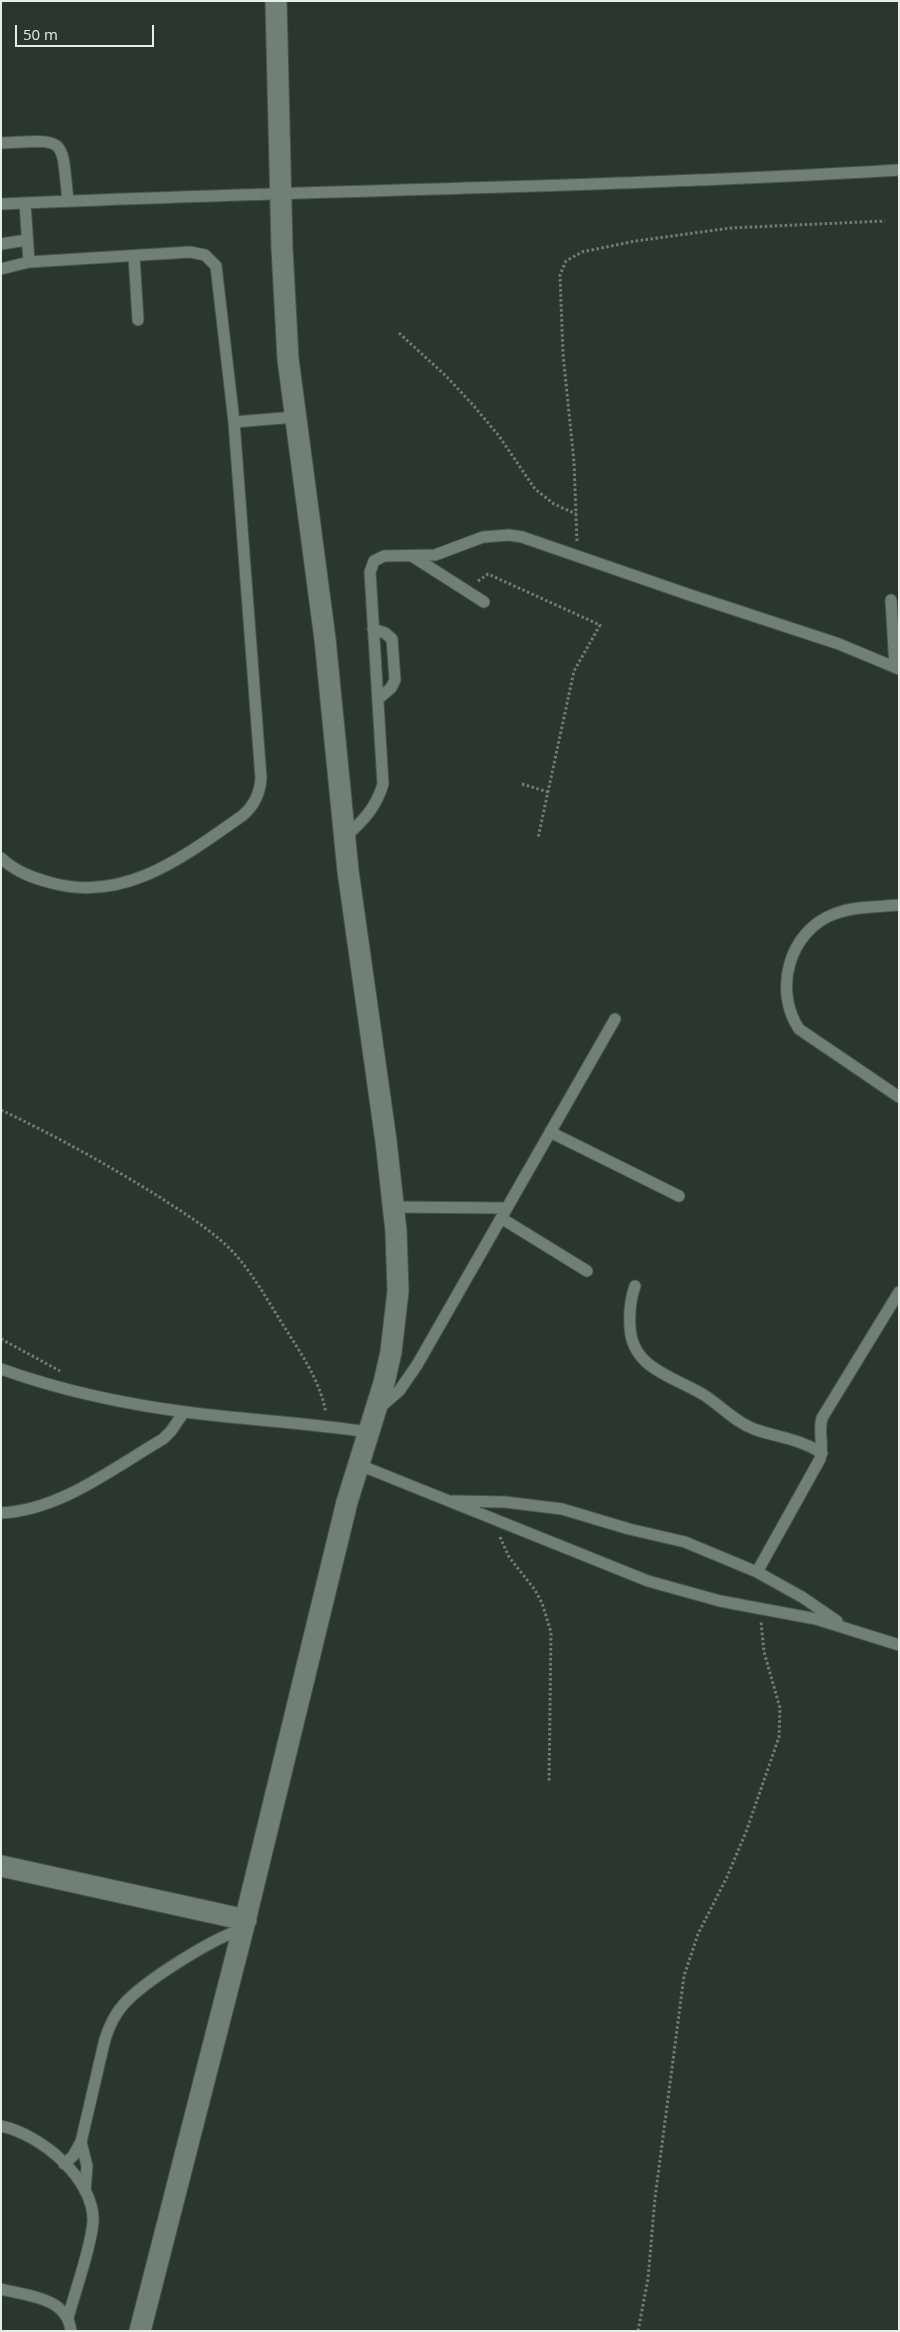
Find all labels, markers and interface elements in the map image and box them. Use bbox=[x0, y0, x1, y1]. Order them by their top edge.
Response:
scale bar bbox=[18, 15, 156, 47]
text: 50 m bbox=[23, 24, 58, 44]

